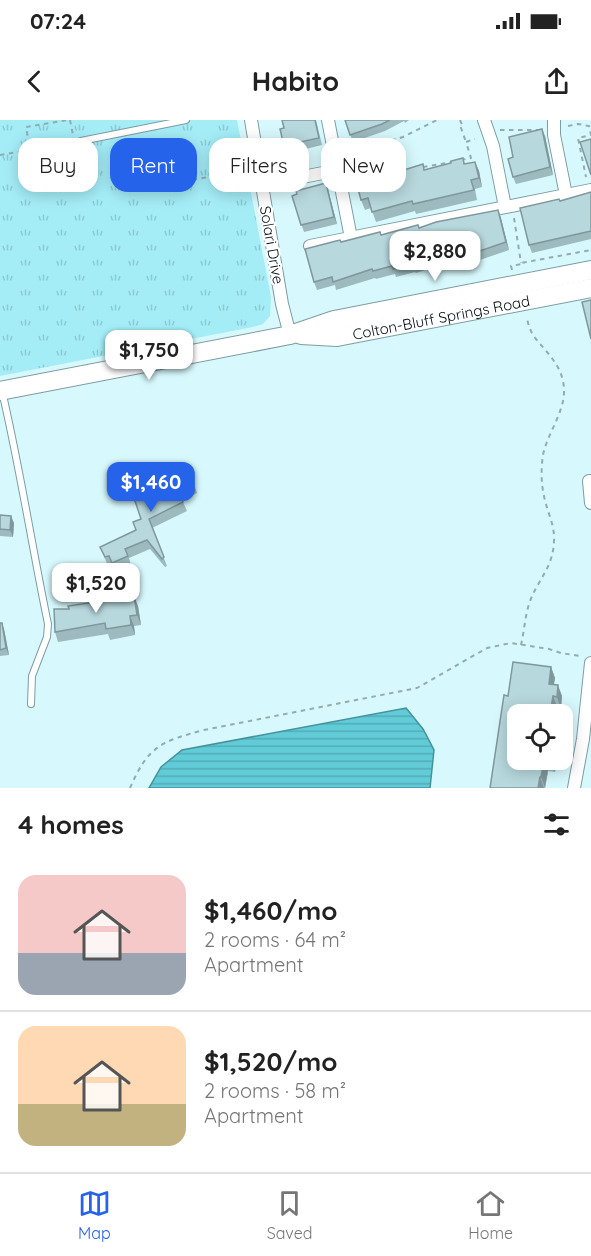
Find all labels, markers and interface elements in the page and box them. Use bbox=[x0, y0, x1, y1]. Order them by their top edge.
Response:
text: 07:24 bbox=[30, 7, 86, 35]
text: Habito bbox=[252, 64, 339, 98]
icon: back bbox=[18, 65, 51, 98]
icon: share bbox=[540, 65, 573, 98]
chip: Buy bbox=[18, 138, 98, 192]
chip: Rent bbox=[110, 138, 197, 192]
chip: Filters bbox=[209, 138, 309, 192]
chip: New bbox=[321, 138, 406, 192]
street label: Solari Drive bbox=[256, 204, 288, 286]
pin: $2,880 bbox=[386, 231, 484, 282]
text: $2,880 bbox=[403, 238, 467, 263]
street label: Colton-Bluff Springs Road bbox=[351, 291, 531, 343]
pin: $1,750 bbox=[100, 330, 198, 381]
text: $1,750 bbox=[119, 337, 179, 362]
pin: $1,460 bbox=[102, 462, 200, 513]
text: $1,460 bbox=[121, 469, 181, 494]
pin: $1,520 bbox=[47, 563, 145, 614]
text: $1,520 bbox=[66, 570, 126, 595]
map controls bbox=[507, 704, 573, 770]
button: locate bbox=[507, 704, 573, 770]
text: 4 homes bbox=[18, 808, 124, 841]
icon: filters bbox=[540, 808, 573, 841]
text: $1,460/mo bbox=[204, 894, 337, 927]
icon: home bbox=[66, 899, 138, 971]
text: 2 rooms · 64 m² bbox=[204, 927, 346, 952]
text: Apartment bbox=[204, 952, 304, 977]
text: $1,520/mo bbox=[204, 1045, 337, 1078]
icon: home bbox=[66, 1050, 138, 1122]
text: 2 rooms · 58 m² bbox=[204, 1078, 346, 1103]
text: Apartment bbox=[204, 1103, 304, 1128]
tab: Map bbox=[78, 1187, 111, 1243]
tab: Saved bbox=[267, 1187, 312, 1243]
tab: Home bbox=[468, 1187, 513, 1243]

